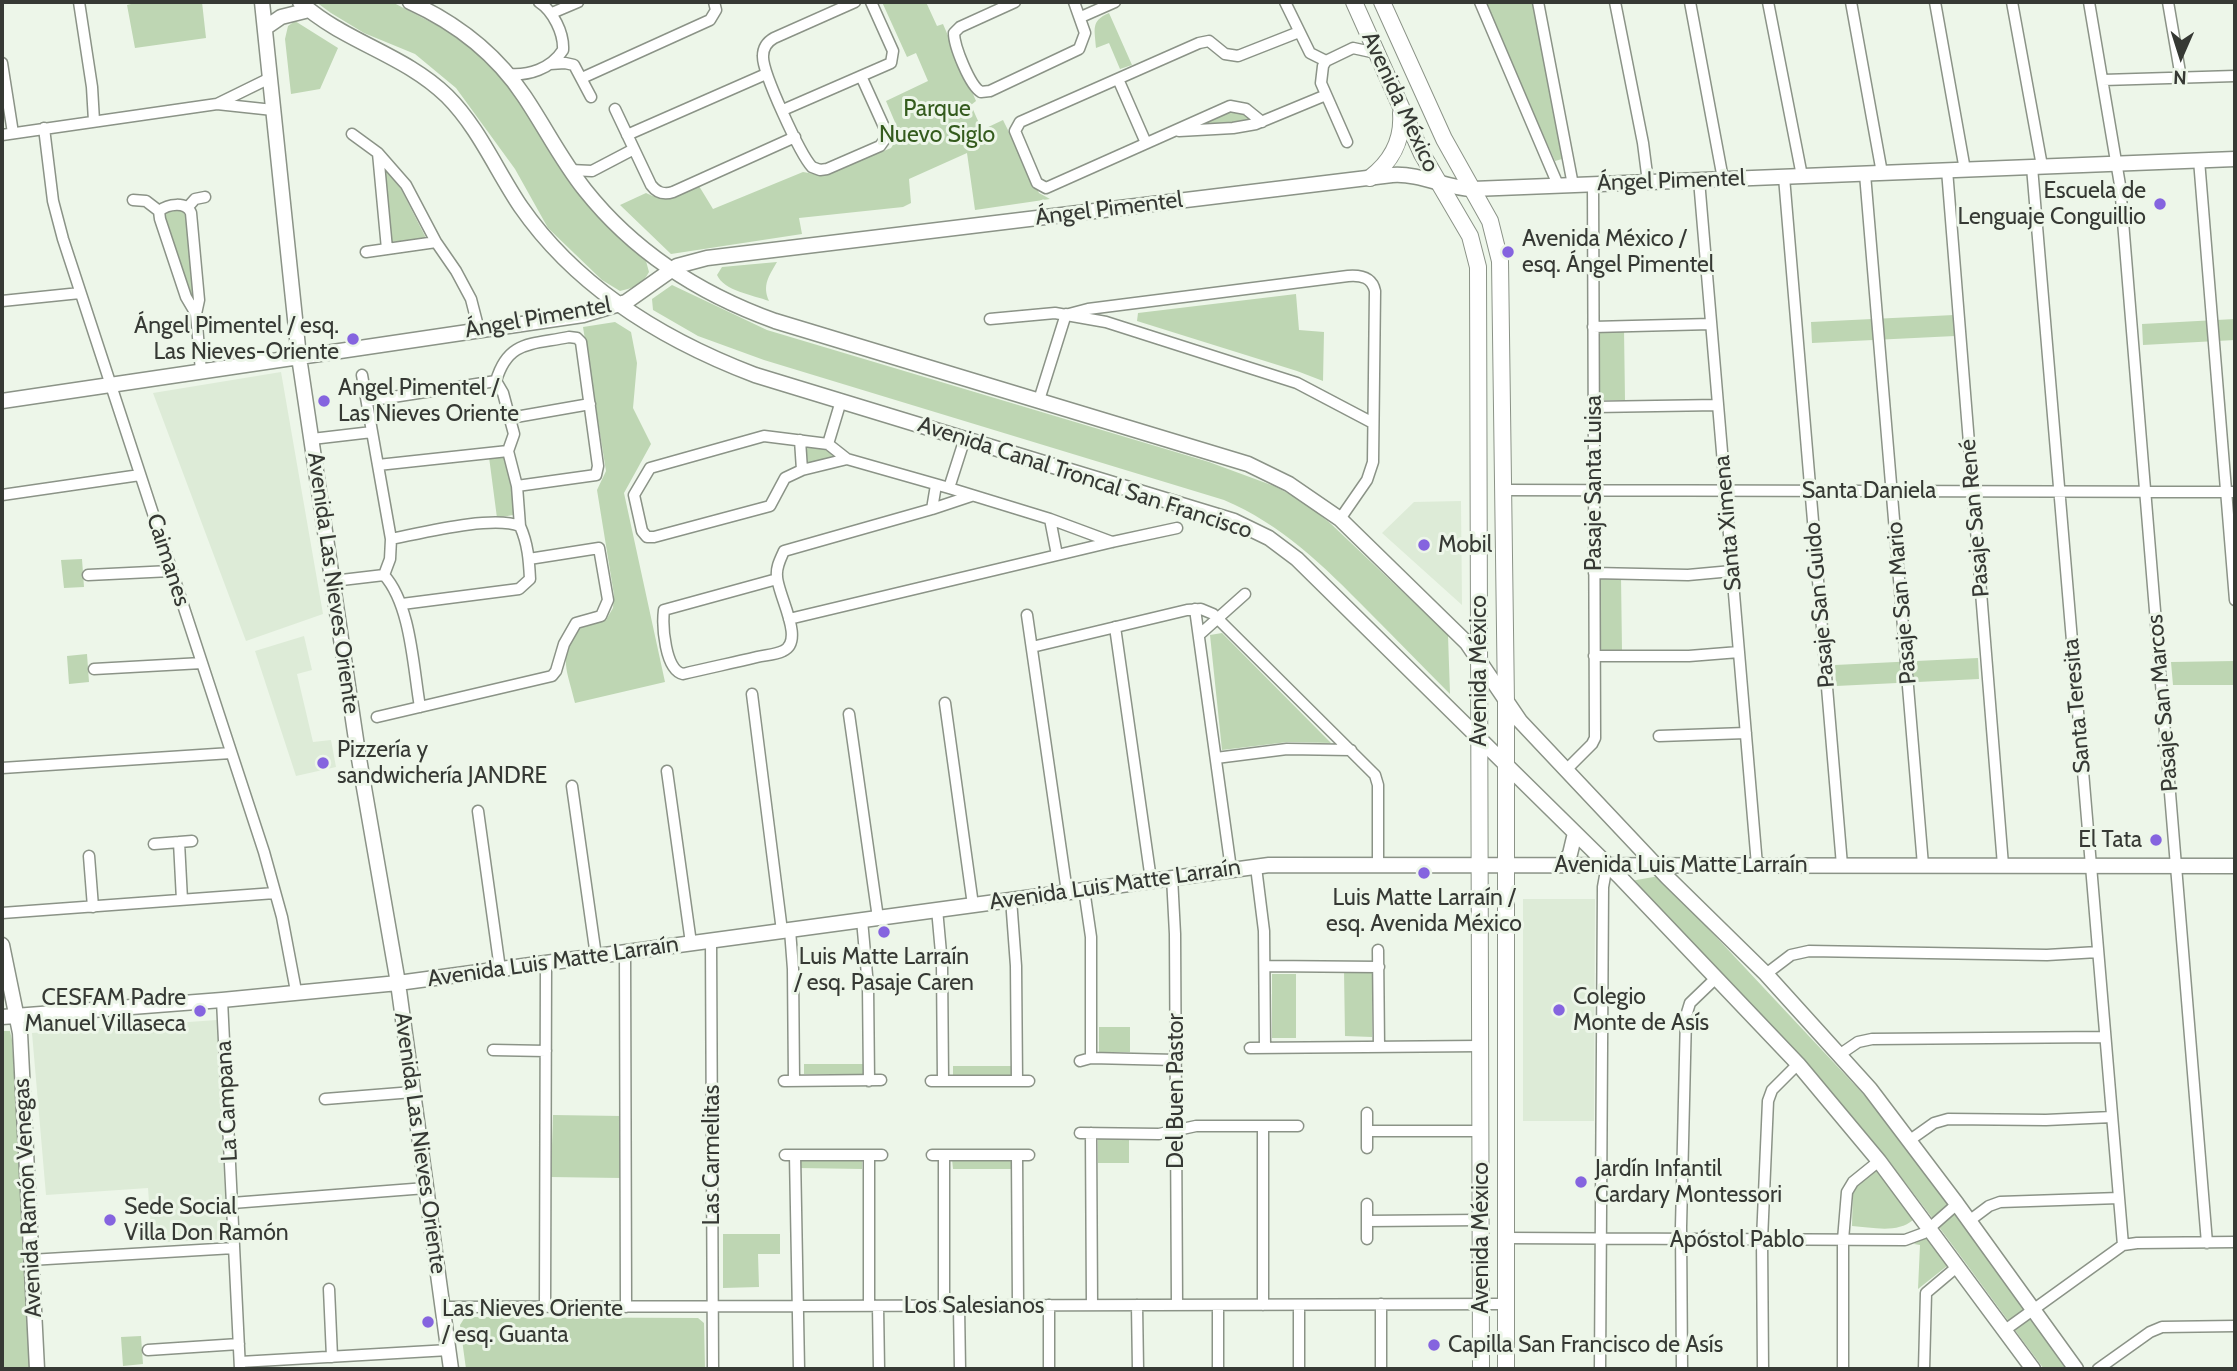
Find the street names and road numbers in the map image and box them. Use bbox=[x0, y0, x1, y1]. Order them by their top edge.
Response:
street label: Avenida México bbox=[1355, 27, 1445, 177]
street label: Ángel Pimentel bbox=[1596, 165, 1746, 197]
street label: Ángel Pimentel bbox=[1034, 186, 1184, 232]
street label: Ángel Pimentel bbox=[463, 292, 613, 344]
street label: Pasaje Santa Luisa bbox=[1580, 395, 1608, 571]
street label: Avenida Canal Troncal San Francisco bbox=[914, 411, 1256, 545]
street label: Pasaje San René bbox=[1954, 438, 1996, 598]
street label: Avenida Las Nieves Oriente bbox=[301, 450, 365, 716]
street label: Santa Ximena bbox=[1708, 454, 1748, 592]
street label: Santa Daniela bbox=[1802, 477, 1936, 505]
street label: Caimanes bbox=[140, 510, 196, 610]
street label: Pasaje San Guido bbox=[1799, 521, 1841, 689]
street label: Pasaje San Mario bbox=[1881, 521, 1923, 685]
street label: Avenida México bbox=[1465, 595, 1493, 747]
street label: Pasaje San Marcos bbox=[2142, 613, 2184, 793]
street label: Santa Teresita bbox=[2057, 637, 2097, 775]
street label: Avenida Luis Matte Larraín bbox=[1554, 851, 1808, 879]
street label: Avenida Luis Matte Larraín bbox=[988, 854, 1242, 916]
street label: Avenida Luis Matte Larraín bbox=[426, 931, 680, 993]
street label: Avenida Las Nieves Oriente bbox=[388, 1010, 452, 1276]
street label: Del Buen Pastor bbox=[1162, 1013, 1190, 1169]
street label: La Campana bbox=[210, 1040, 244, 1162]
street label: Avenida Ramón Venegas bbox=[8, 1078, 48, 1318]
street label: Las Carmelitas bbox=[698, 1085, 726, 1225]
street label: Avenida México bbox=[1467, 1162, 1495, 1314]
street label: Apóstol Pablo bbox=[1670, 1226, 1804, 1254]
street label: Los Salesianos bbox=[904, 1292, 1044, 1320]

